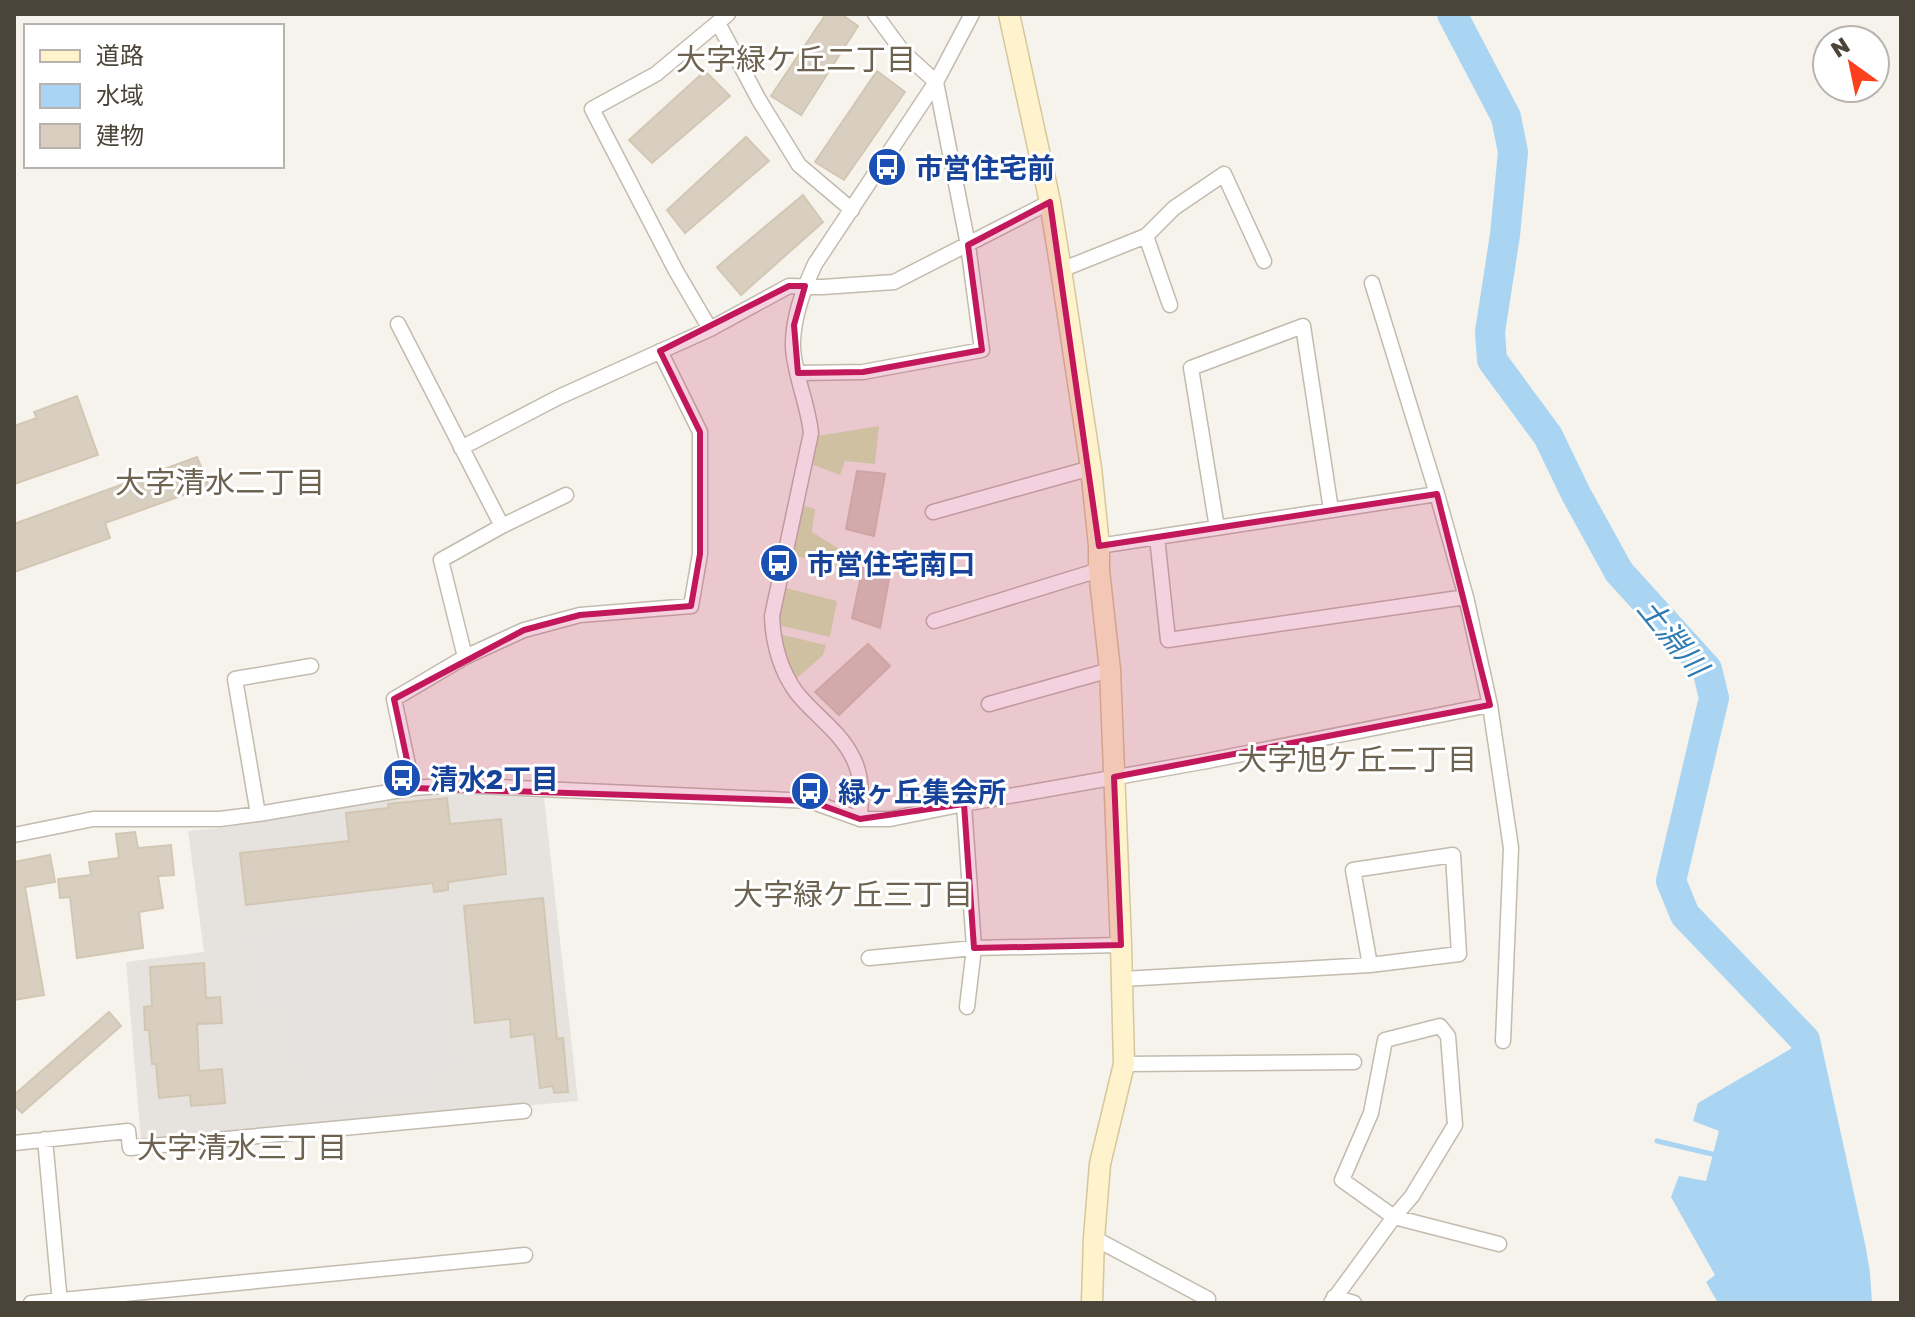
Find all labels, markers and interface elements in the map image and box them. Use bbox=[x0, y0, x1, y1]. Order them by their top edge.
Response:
legend bbox=[24, 24, 284, 168]
north arrow bbox=[1811, 24, 1891, 104]
text: N bbox=[1825, 31, 1854, 63]
text: 道路 bbox=[96, 40, 144, 69]
district label: 大字緑ケ丘二丁目 bbox=[676, 41, 916, 77]
text: 水域 bbox=[96, 80, 144, 109]
text: 建物 bbox=[96, 120, 144, 149]
bus stop icon: 市営住宅前 bbox=[866, 146, 908, 188]
place label: 市営住宅前 bbox=[915, 151, 1055, 184]
district label: 大字清水二丁目 bbox=[115, 464, 325, 500]
bus stop icon: 市営住宅南口 bbox=[758, 542, 800, 584]
place label: 市営住宅南口 bbox=[807, 547, 975, 580]
water label: 土淵川 bbox=[1631, 591, 1717, 686]
district label: 大字旭ケ丘二丁目 bbox=[1237, 741, 1477, 777]
bus stop icon: 清水2丁目 bbox=[381, 757, 423, 799]
place label: 清水2丁目 bbox=[430, 762, 559, 795]
bus stop icon: 緑ヶ丘集会所 bbox=[789, 770, 831, 812]
place label: 緑ヶ丘集会所 bbox=[838, 775, 1006, 808]
district label: 大字緑ケ丘三丁目 bbox=[733, 876, 973, 912]
district label: 大字清水三丁目 bbox=[137, 1129, 347, 1165]

